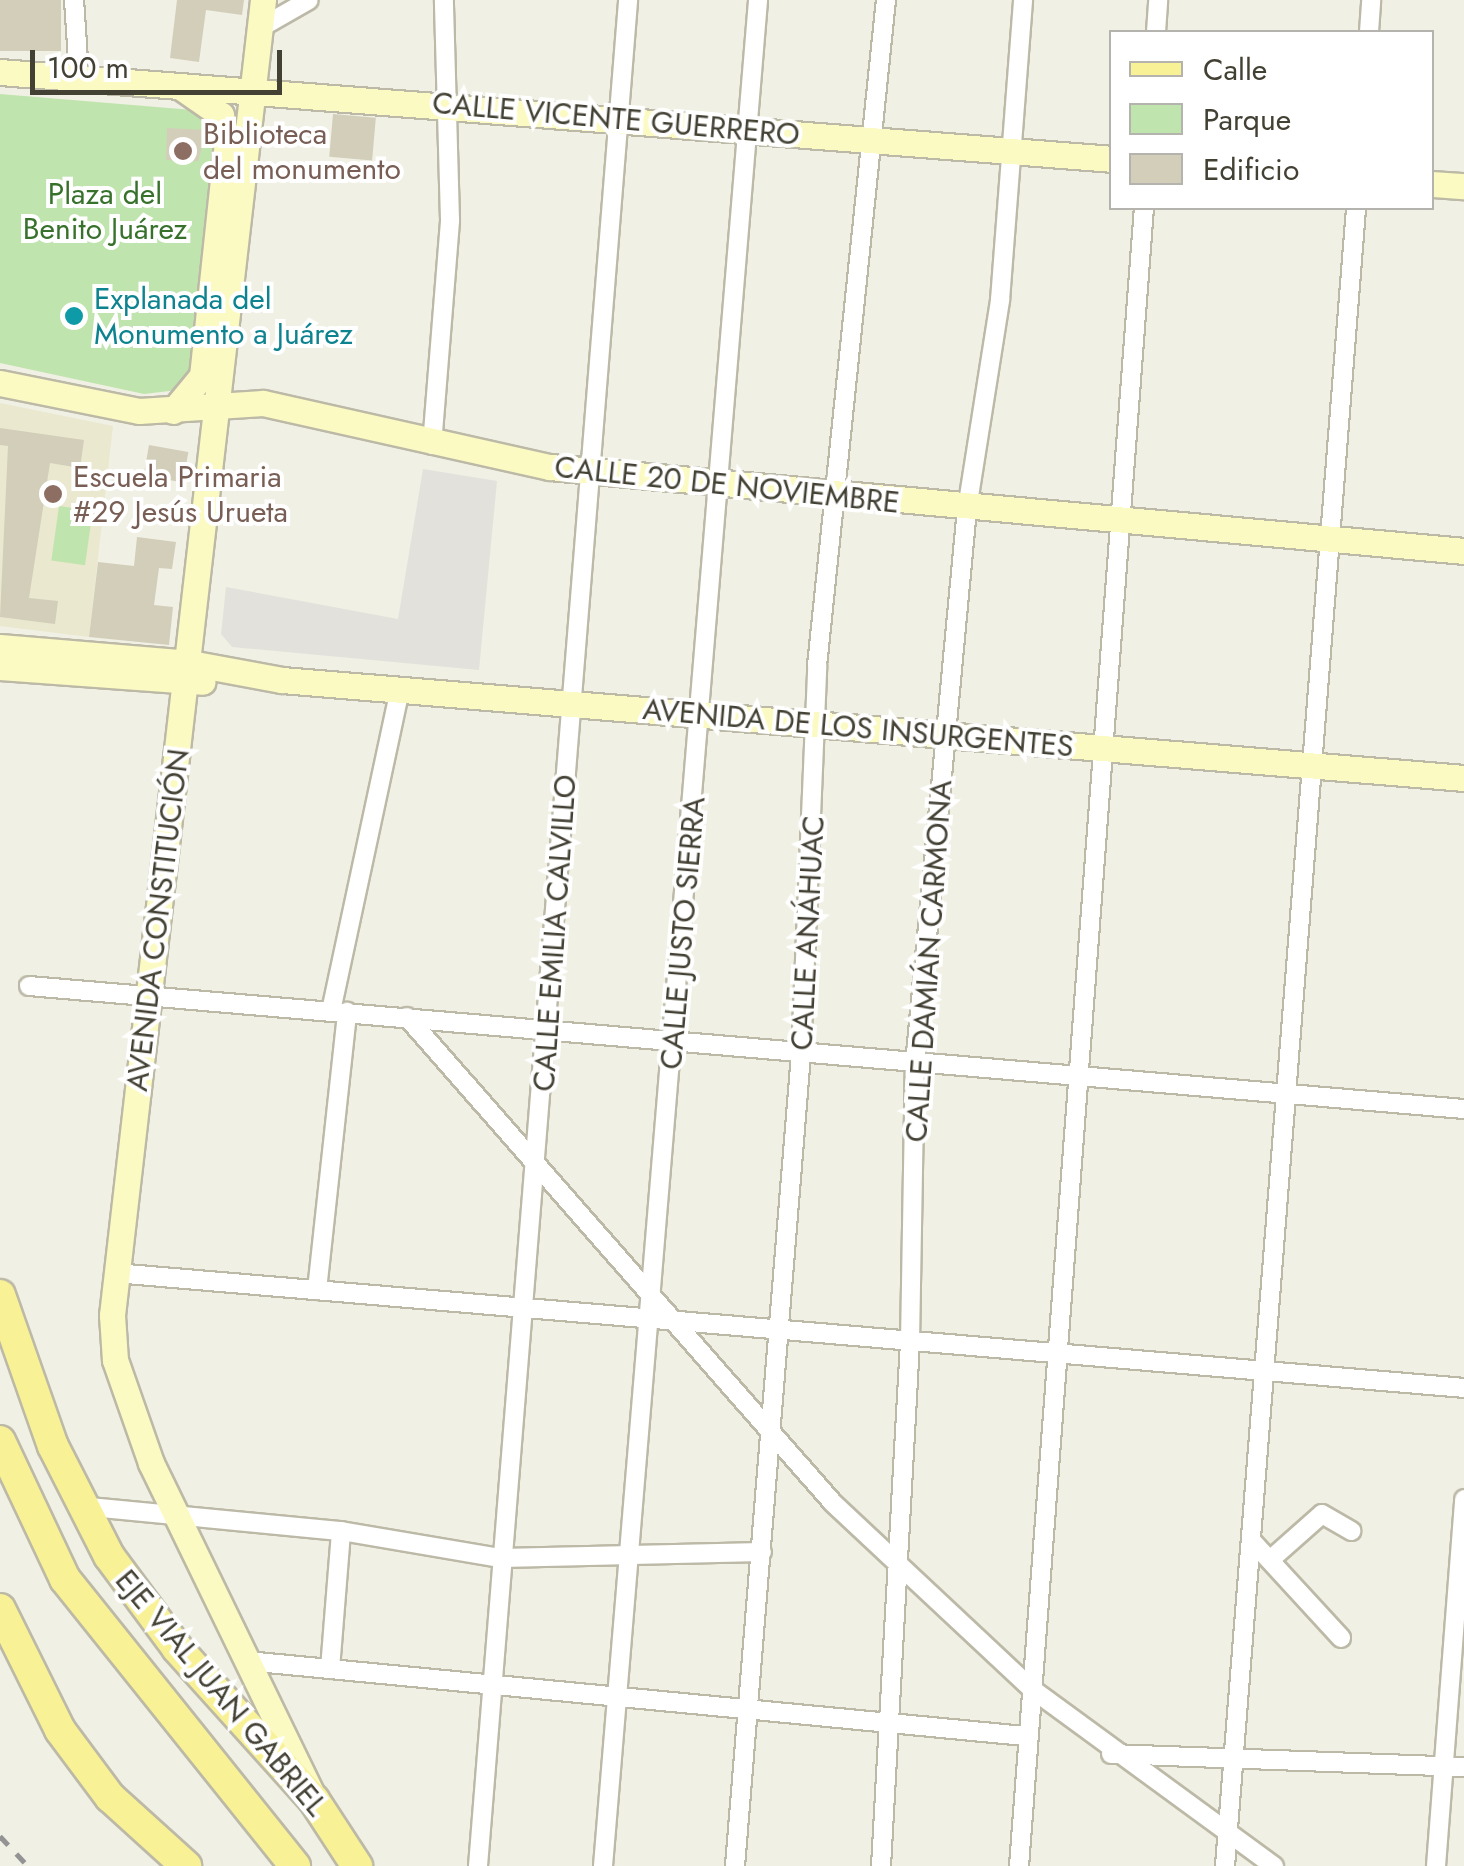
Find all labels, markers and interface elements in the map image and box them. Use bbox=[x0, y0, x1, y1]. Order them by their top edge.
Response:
scale bar bbox=[35, 30, 288, 92]
legend bbox=[1109, 30, 1434, 210]
text: 100 m bbox=[47, 46, 129, 89]
text: Calle bbox=[1203, 48, 1267, 91]
street label: CALLE VICENTE GUERRERO bbox=[431, 85, 801, 153]
text: Parque bbox=[1203, 98, 1291, 141]
place label: Biblioteca del monumento bbox=[203, 116, 401, 186]
marker: Biblioteca del monumento bbox=[172, 140, 194, 162]
text: Edificio bbox=[1203, 148, 1299, 191]
park label: Plaza del Benito Juárez bbox=[23, 176, 187, 246]
place label: Explanada del Monumento a Juárez bbox=[94, 281, 353, 352]
marker: Explanada del Monumento a Juárez bbox=[63, 305, 85, 327]
street label: CALLE 20 DE NOVIEMBRE bbox=[553, 449, 901, 521]
place label: Escuela Primaria #29 Jesús Urueta bbox=[73, 459, 288, 530]
marker: Escuela Primaria #29 Jesús Urueta bbox=[42, 483, 64, 505]
street label: AVENIDA DE LOS INSURGENTES bbox=[641, 691, 1075, 765]
street label: AVENIDA CONSTITUCIÓN bbox=[119, 747, 197, 1093]
street label: CALLE EMILIA CALVILLO bbox=[526, 773, 584, 1093]
street label: CALLE DAMIÁN CARMONA bbox=[898, 779, 960, 1143]
street label: CALLE JUSTO SIERRA bbox=[653, 795, 713, 1071]
street label: CALLE ANÁHUAC bbox=[784, 815, 832, 1051]
street label: EJE VIAL JUAN GABRIEL bbox=[108, 1563, 334, 1823]

